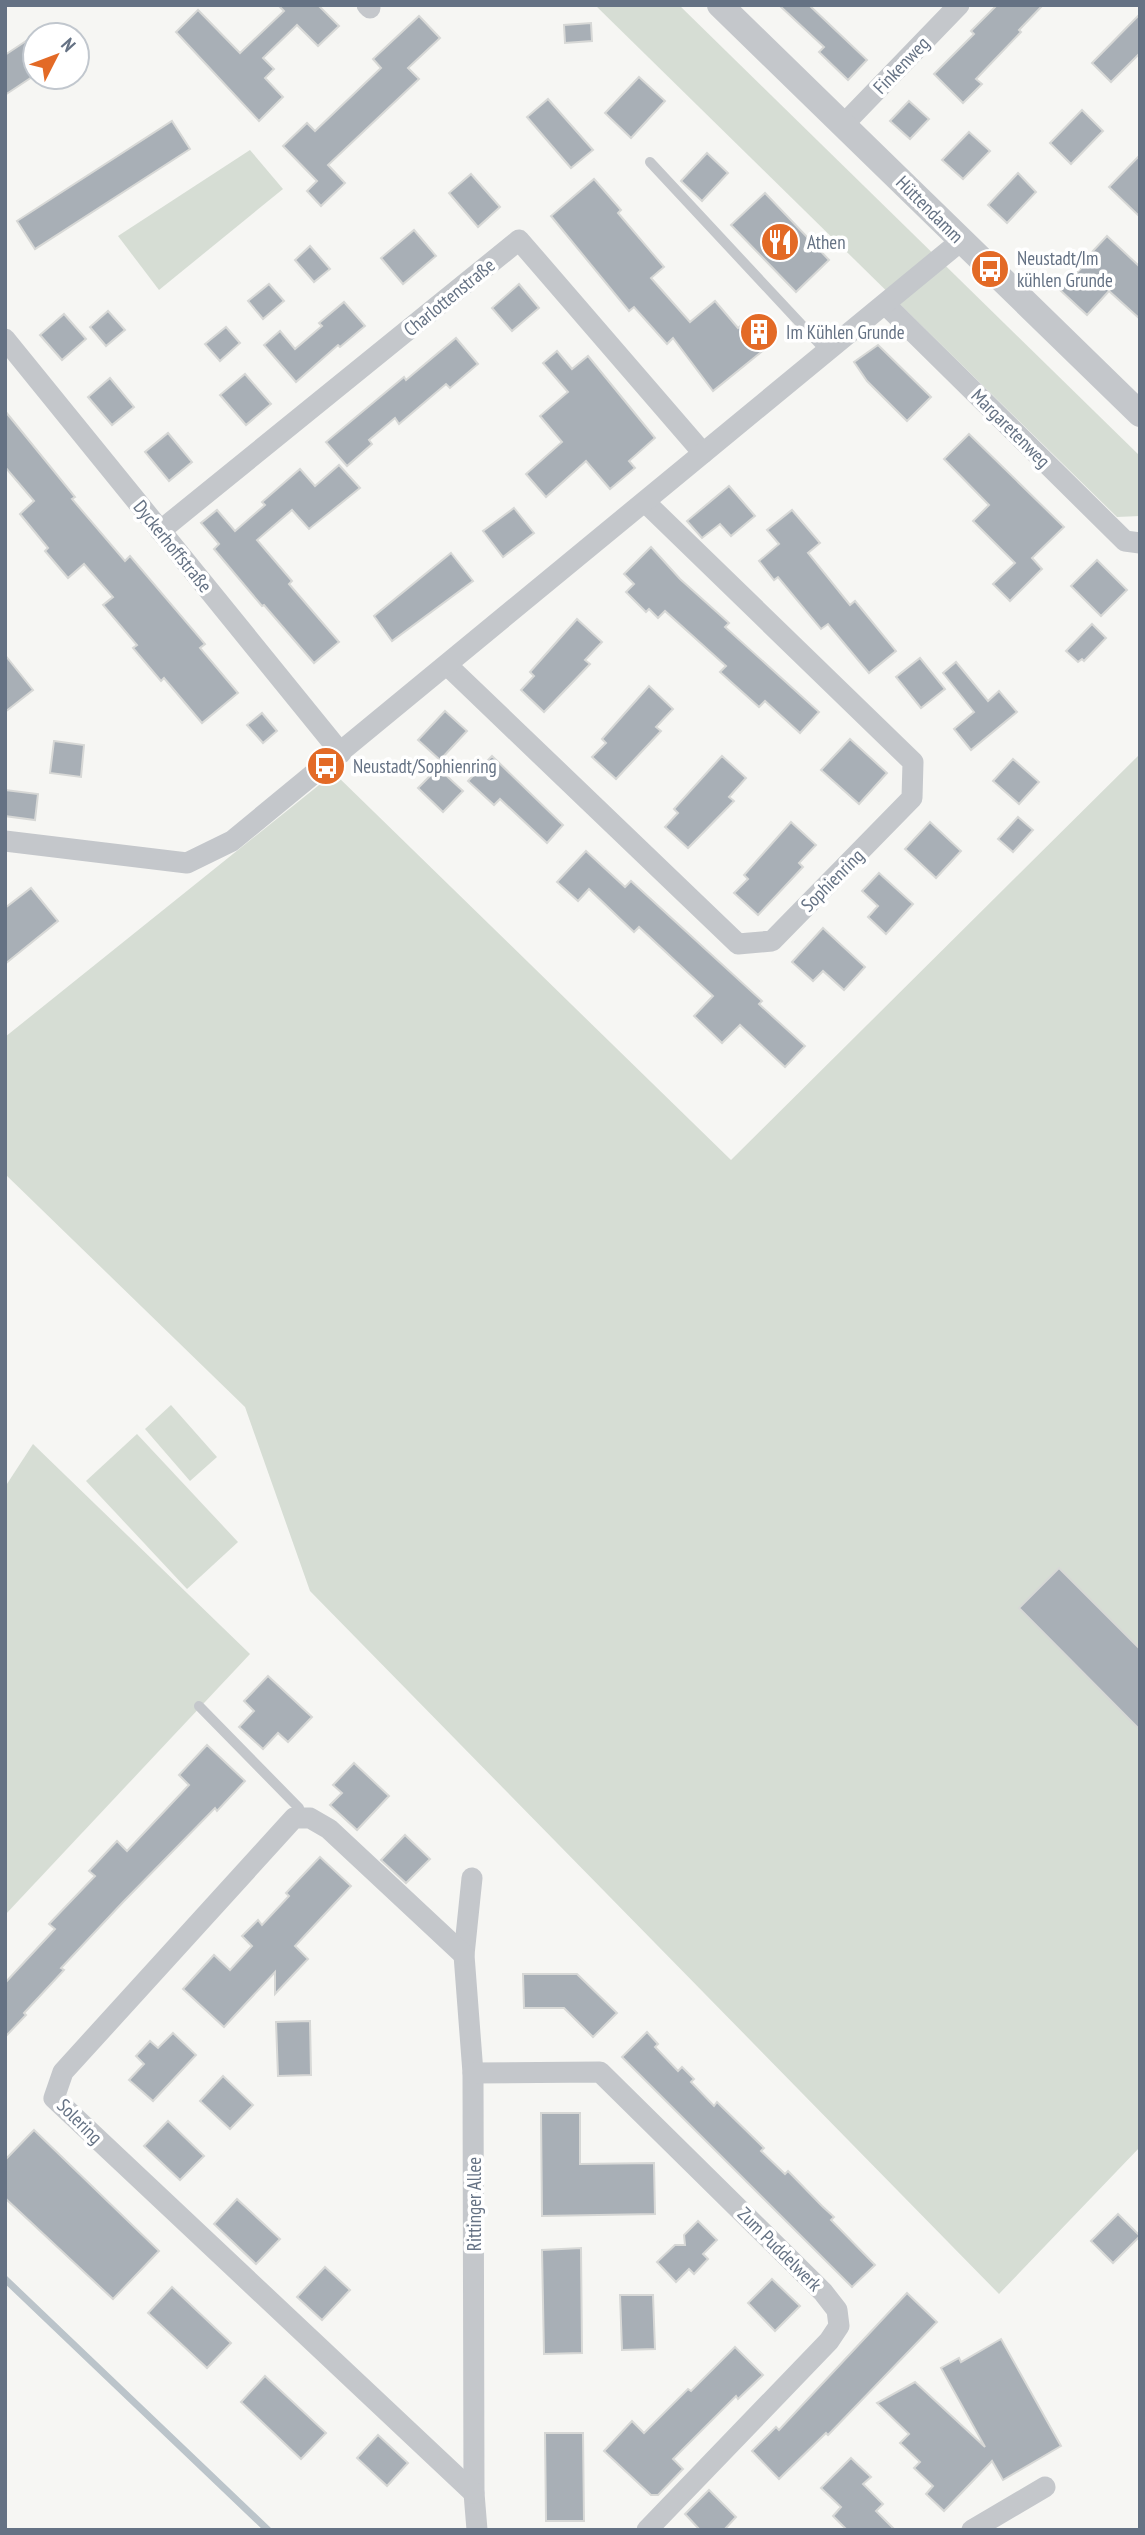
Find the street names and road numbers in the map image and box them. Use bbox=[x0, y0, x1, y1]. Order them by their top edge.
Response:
street label: Finkenweg bbox=[868, 31, 934, 99]
street label: Hüttendamm bbox=[891, 170, 969, 248]
street label: Charlottenstraße bbox=[398, 253, 500, 341]
street label: Margaretenweg bbox=[966, 383, 1056, 473]
street label: Dyckerhoffstraße bbox=[129, 495, 218, 597]
street label: Sophienring bbox=[796, 844, 868, 916]
street label: Solering bbox=[52, 2093, 108, 2149]
street label: Rittinger Allee bbox=[462, 2157, 486, 2251]
street label: Zum Puddelwerk bbox=[733, 2202, 828, 2297]

